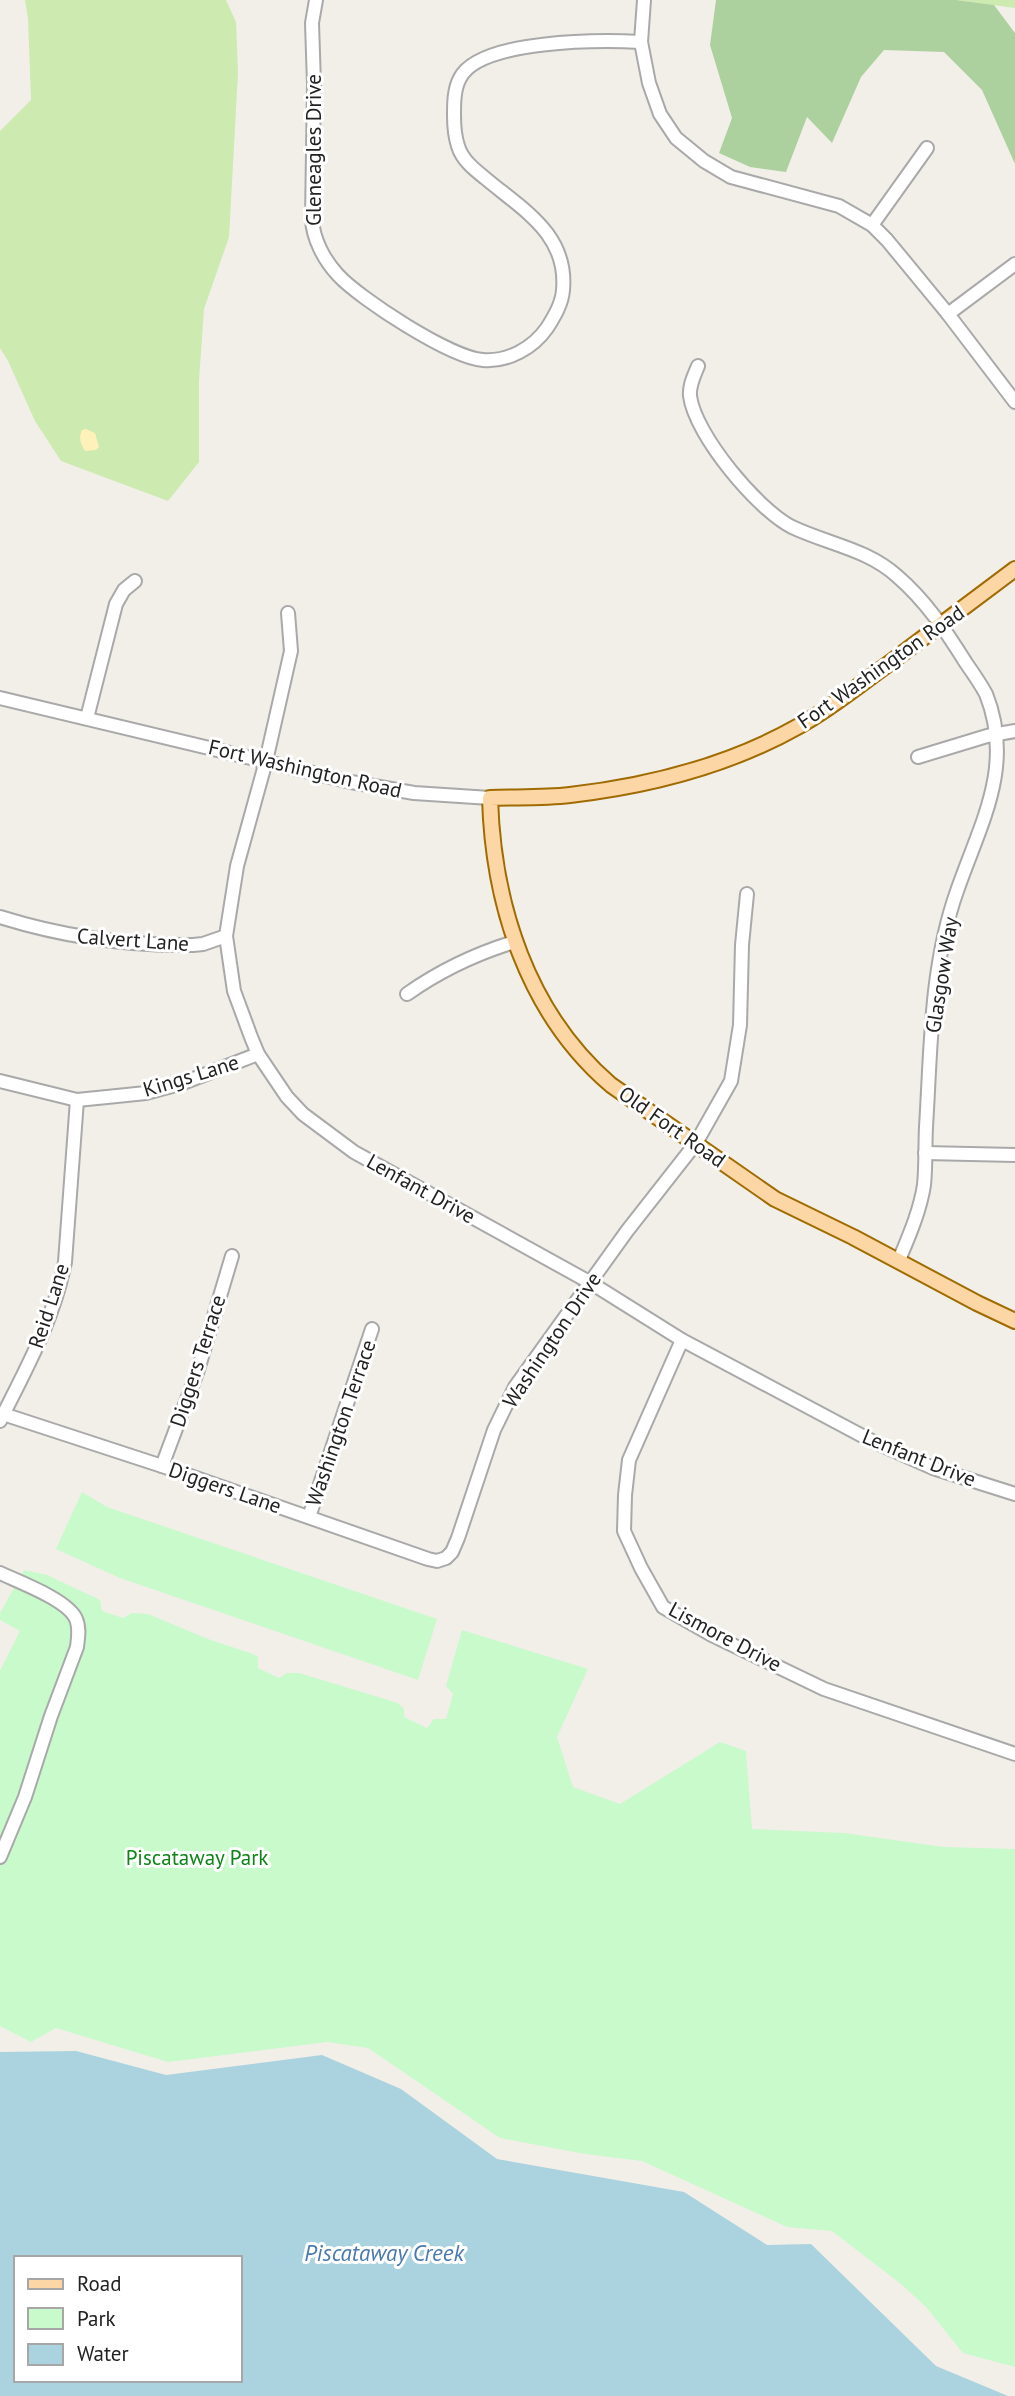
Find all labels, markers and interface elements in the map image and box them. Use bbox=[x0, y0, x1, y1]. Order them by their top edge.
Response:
street label: Gleneagles Drive bbox=[300, 74, 327, 226]
street label: Fort Washington Road bbox=[792, 599, 969, 734]
street label: Fort Washington Road bbox=[206, 733, 404, 804]
street label: Glasgow Way bbox=[919, 915, 964, 1035]
street label: Calvert Lane bbox=[76, 922, 190, 957]
street label: Kings Lane bbox=[140, 1048, 242, 1103]
street label: Old Fort Road bbox=[614, 1080, 731, 1173]
street label: Lenfant Drive bbox=[362, 1148, 480, 1230]
street label: Reid Lane bbox=[22, 1260, 75, 1352]
street label: Washington Drive bbox=[496, 1267, 607, 1413]
street label: Diggers Terrace bbox=[163, 1291, 232, 1430]
street label: Washington Terrace bbox=[299, 1336, 382, 1510]
street label: Lenfant Drive bbox=[858, 1423, 980, 1493]
street label: Diggers Lane bbox=[165, 1456, 285, 1519]
street label: Lismore Drive bbox=[664, 1596, 786, 1678]
park label: Piscataway Park bbox=[126, 1844, 268, 1871]
water label: Piscataway Creek bbox=[304, 2238, 465, 2267]
legend bbox=[14, 2256, 242, 2382]
text: Road bbox=[77, 2270, 121, 2297]
text: Park bbox=[77, 2305, 116, 2332]
text: Water bbox=[77, 2340, 129, 2367]

